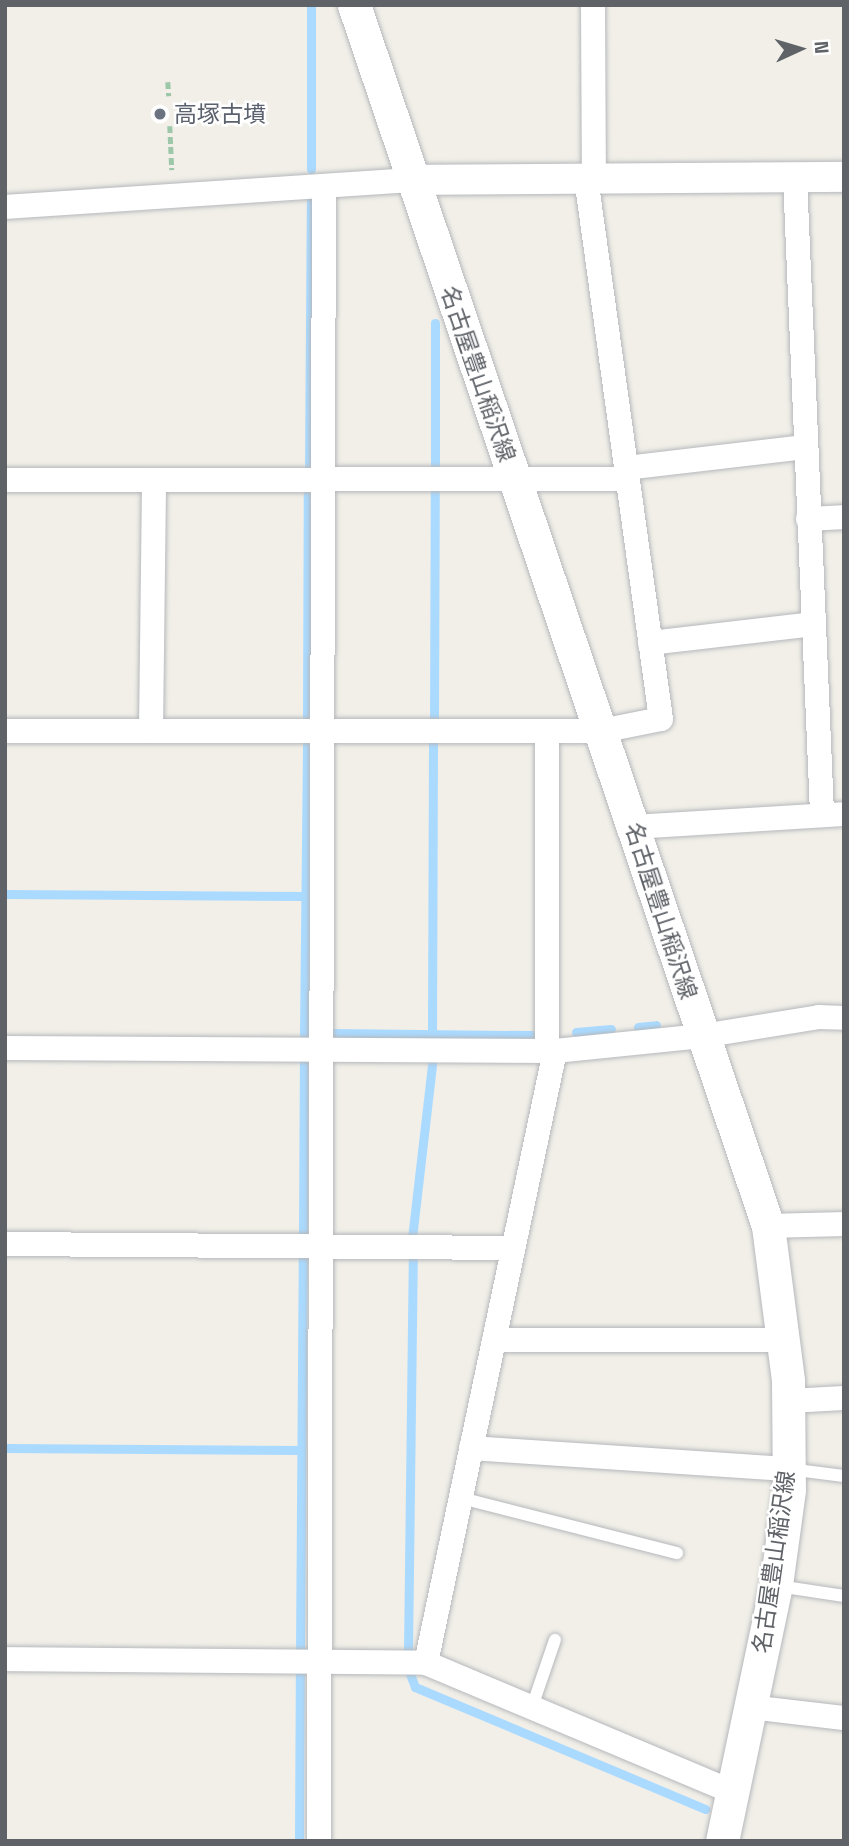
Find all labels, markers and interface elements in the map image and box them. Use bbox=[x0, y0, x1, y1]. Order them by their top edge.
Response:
north arrow bbox=[765, 14, 835, 84]
text: N bbox=[809, 40, 834, 55]
place label: 高塚古墳 bbox=[174, 100, 266, 128]
marker: 高塚古墳 bbox=[152, 106, 168, 122]
street label: 名古屋豊山稲沢線 bbox=[435, 283, 521, 465]
street label: 名古屋豊山稲沢線 bbox=[619, 819, 703, 1003]
street label: 名古屋豊山稲沢線 bbox=[748, 1469, 800, 1655]

